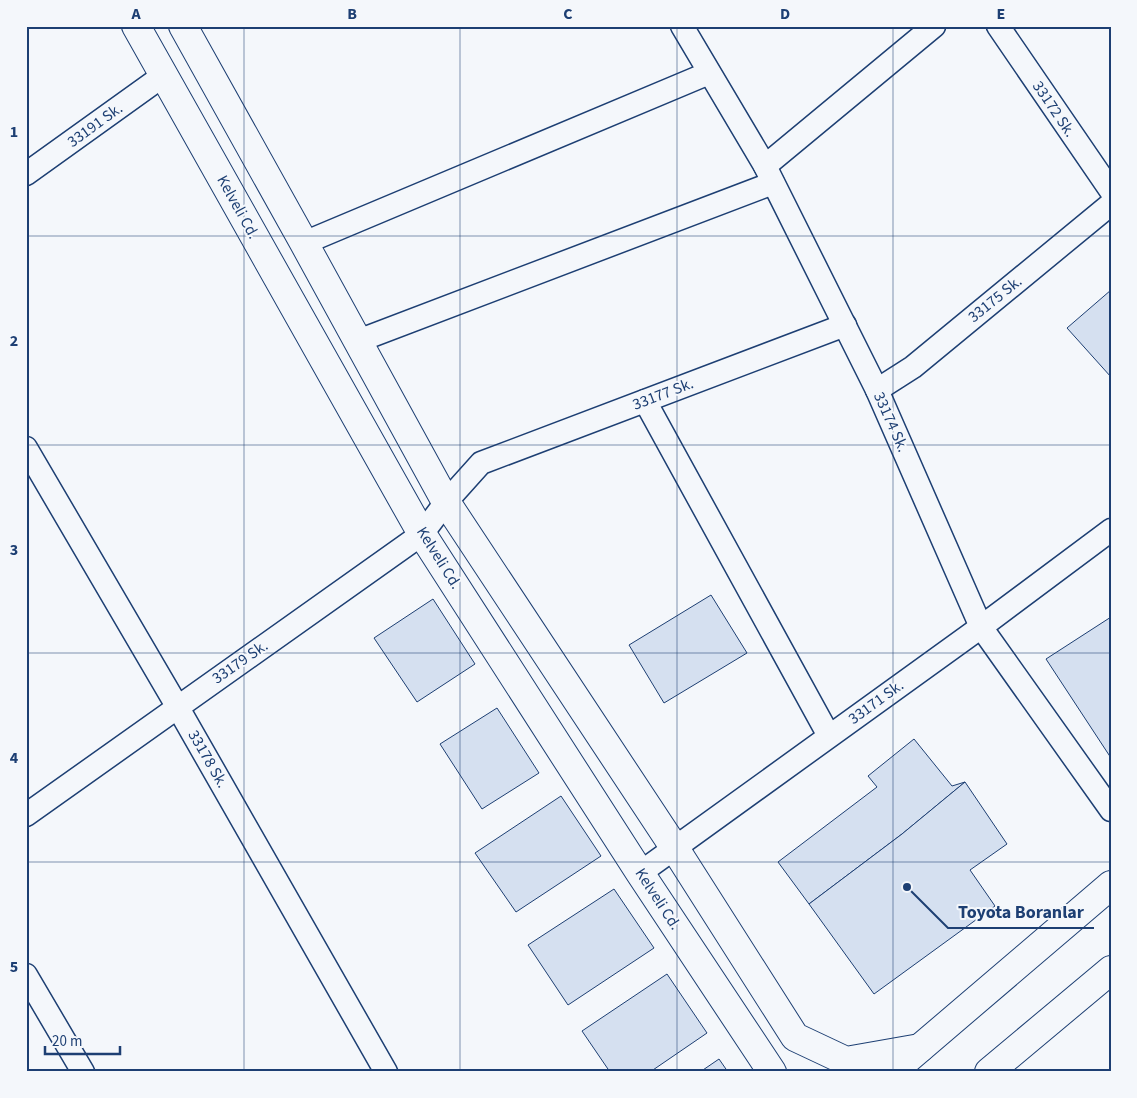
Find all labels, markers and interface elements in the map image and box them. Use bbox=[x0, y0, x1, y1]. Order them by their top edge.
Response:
text: A bbox=[130, 3, 141, 25]
text: B bbox=[347, 3, 357, 25]
text: C bbox=[563, 3, 573, 25]
text: D bbox=[780, 3, 790, 25]
text: E bbox=[997, 3, 1005, 25]
street label: 33172 Sk. bbox=[1027, 76, 1081, 142]
street label: 33191 Sk. bbox=[63, 97, 127, 153]
text: 1 bbox=[10, 121, 18, 143]
street label: Kelveli Cd. bbox=[211, 171, 265, 243]
street label: 33175 Sk. bbox=[963, 270, 1027, 328]
text: 2 bbox=[10, 330, 18, 352]
street label: 33177 Sk. bbox=[629, 372, 697, 416]
street label: 33174 Sk. bbox=[868, 388, 914, 456]
street label: Kelveli Cd. bbox=[411, 523, 467, 593]
text: 3 bbox=[10, 539, 18, 561]
street label: 33179 Sk. bbox=[208, 635, 272, 689]
street label: 33171 Sk. bbox=[844, 674, 908, 730]
street label: 33178 Sk. bbox=[183, 726, 233, 792]
text: 4 bbox=[10, 747, 19, 769]
street label: Kelveli Cd. bbox=[630, 864, 686, 934]
callout: Toyota Boranlar bbox=[948, 895, 1094, 928]
text: Toyota Boranlar bbox=[958, 900, 1085, 925]
text: 5 bbox=[10, 956, 18, 978]
scale bar bbox=[45, 1023, 120, 1055]
text: 20 m bbox=[52, 1031, 82, 1052]

